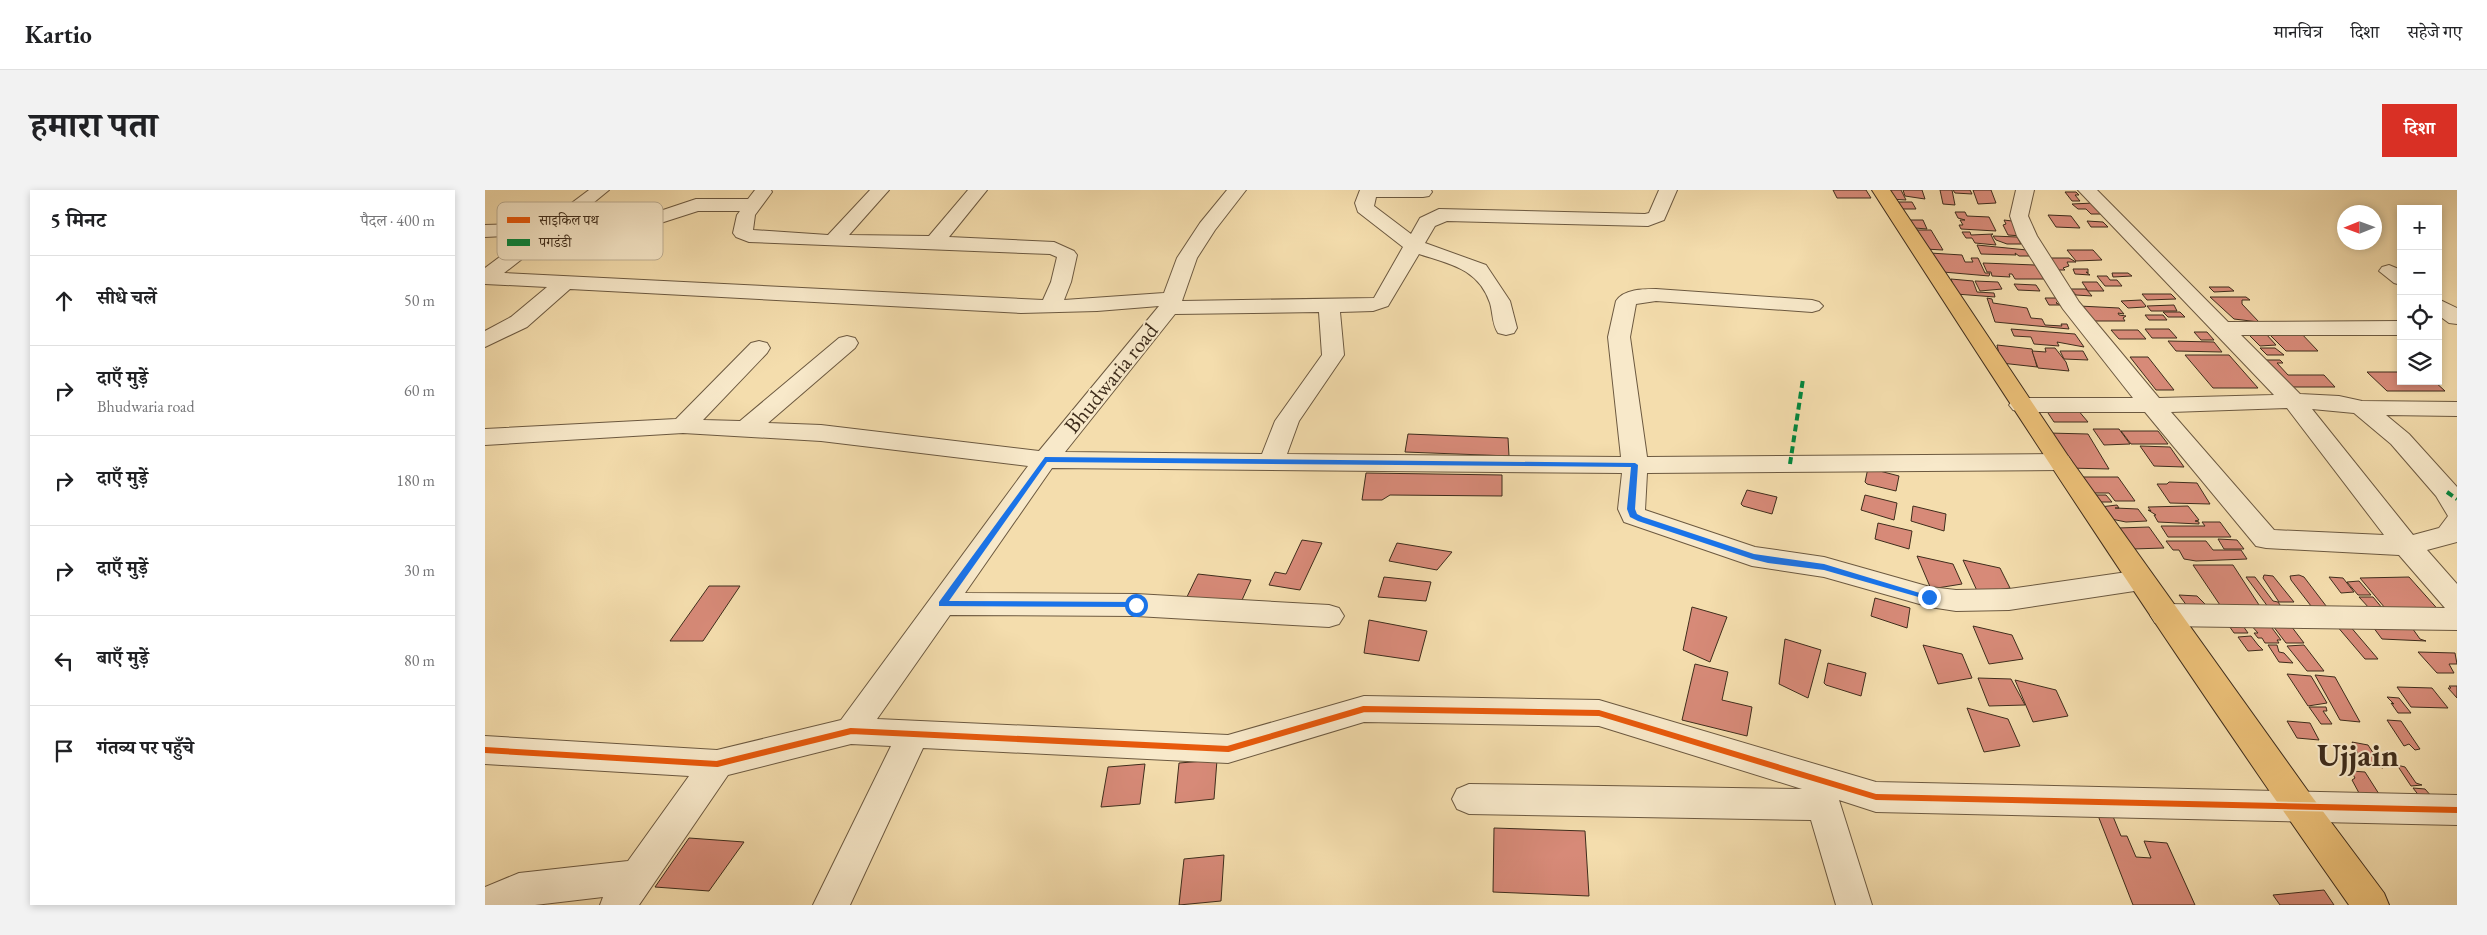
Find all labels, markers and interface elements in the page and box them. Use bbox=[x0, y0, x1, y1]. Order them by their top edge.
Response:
text: Kartio bbox=[25, 19, 92, 50]
text: मानचित्र bbox=[2274, 20, 2323, 43]
text: दिशा bbox=[2351, 20, 2379, 43]
text: सहेजे गए bbox=[2407, 20, 2462, 43]
text: हमारा पता bbox=[30, 102, 157, 147]
button: दिशा bbox=[2382, 104, 2457, 157]
legend bbox=[497, 202, 663, 260]
north arrow bbox=[2337, 205, 2382, 250]
map controls bbox=[2397, 205, 2442, 385]
button: + bbox=[2397, 205, 2442, 250]
text: 5 मिनट bbox=[50, 206, 106, 233]
text: पैदल · 400 m bbox=[361, 210, 435, 231]
text: साइकिल पथ bbox=[538, 211, 600, 229]
text: पगडंडी bbox=[538, 233, 572, 251]
button: − bbox=[2397, 250, 2442, 295]
text: सीधे चलें bbox=[97, 285, 157, 310]
icon: ahead bbox=[50, 287, 78, 315]
text: 50 m bbox=[404, 290, 435, 311]
button: locate bbox=[2397, 295, 2442, 340]
street label: Bhudwaria road bbox=[1058, 316, 1165, 439]
button: layers bbox=[2397, 340, 2442, 385]
text: दाएँ मुड़ें bbox=[97, 365, 148, 390]
icon: right bbox=[50, 377, 78, 405]
text: 60 m bbox=[404, 380, 435, 401]
text: Bhudwaria road bbox=[97, 396, 195, 417]
text: दाएँ मुड़ें bbox=[97, 465, 148, 490]
icon: right bbox=[50, 467, 78, 495]
text: 180 m bbox=[396, 470, 435, 491]
text: दाएँ मुड़ें bbox=[97, 555, 148, 580]
icon: right bbox=[50, 557, 78, 585]
text: 30 m bbox=[404, 560, 435, 581]
route end bbox=[1918, 586, 1941, 609]
route start bbox=[1125, 594, 1148, 617]
text: बाएँ मुड़ें bbox=[97, 645, 149, 670]
icon: left bbox=[50, 647, 78, 675]
text: 80 m bbox=[404, 650, 435, 671]
district label: Ujjain bbox=[2317, 734, 2399, 776]
text: गंतव्य पर पहुँचे bbox=[97, 735, 194, 760]
icon: arrive bbox=[50, 737, 78, 765]

